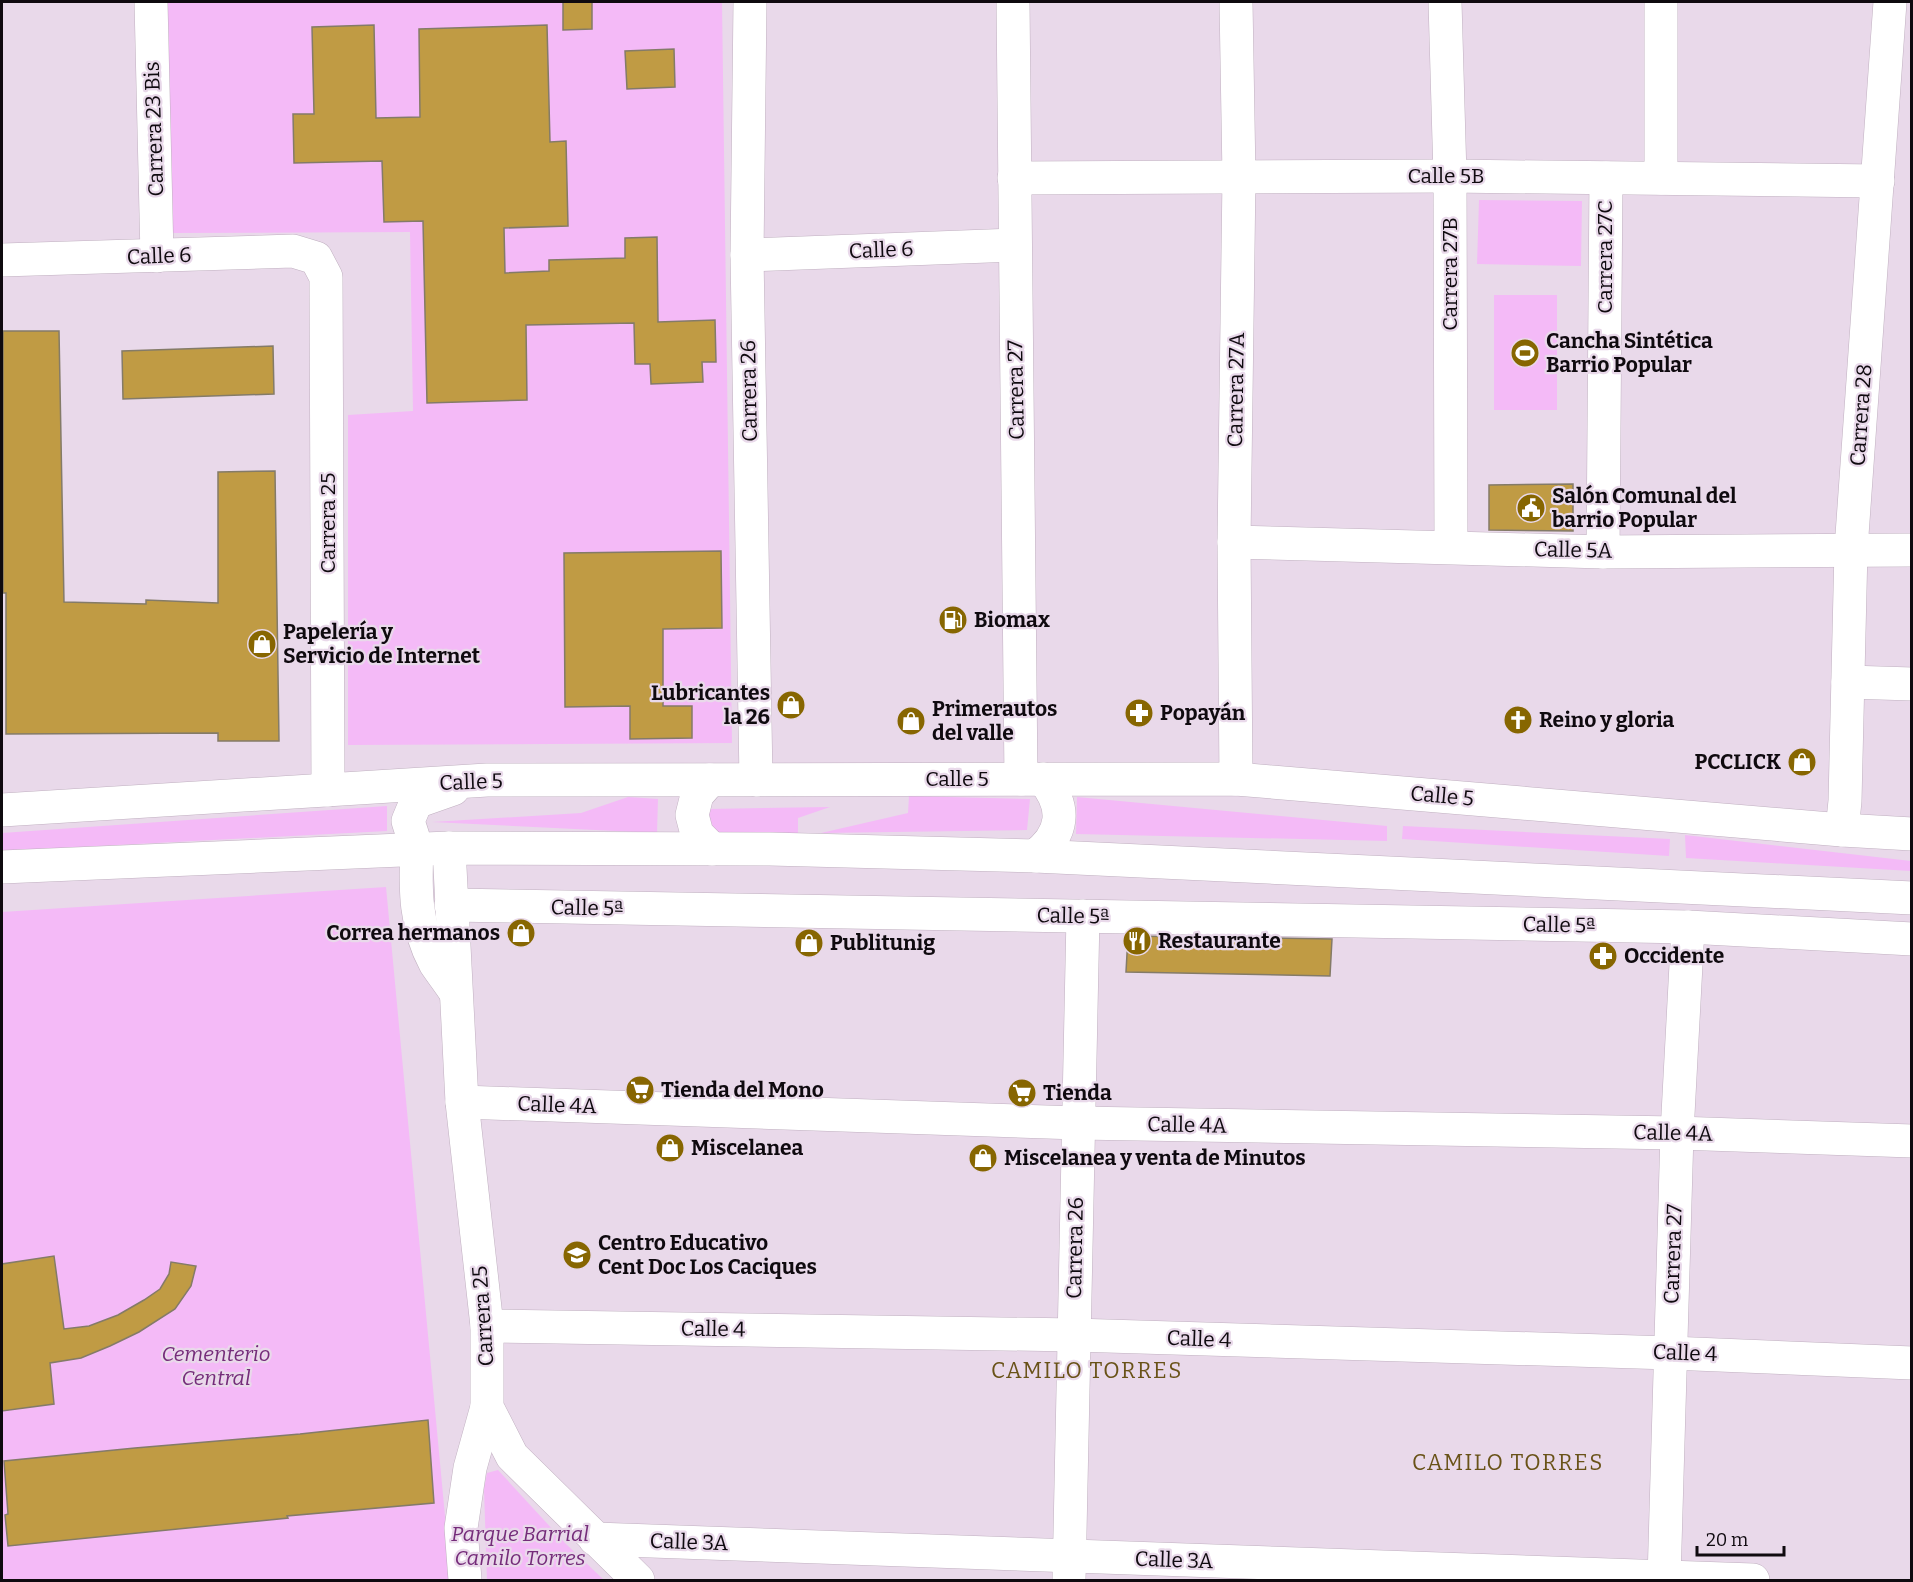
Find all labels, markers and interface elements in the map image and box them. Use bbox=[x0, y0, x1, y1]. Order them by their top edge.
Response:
street label: Carrera 23 Bis bbox=[139, 61, 169, 197]
street label: Calle 5B bbox=[1407, 163, 1485, 189]
street label: Carrera 27C bbox=[1592, 200, 1618, 314]
street label: Carrera 27B bbox=[1437, 217, 1463, 331]
street label: Calle 6 bbox=[848, 236, 914, 264]
street label: Calle 6 bbox=[126, 242, 192, 270]
place label: Cancha Sintética Barrio Popular bbox=[1546, 328, 1713, 378]
street label: Carrera 27A bbox=[1222, 332, 1250, 448]
sports icon: Cancha Sintética Barrio Popular bbox=[1509, 337, 1541, 369]
street label: Carrera 27 bbox=[1002, 339, 1030, 440]
street label: Carrera 26 bbox=[735, 340, 763, 442]
street label: Carrera 28 bbox=[1844, 363, 1878, 467]
street label: Carrera 25 bbox=[315, 473, 341, 573]
place label: Salón Comunal del barrio Popular bbox=[1552, 483, 1737, 533]
public building icon: Salón Comunal del barrio Popular bbox=[1515, 492, 1547, 524]
street label: Calle 5A bbox=[1534, 536, 1613, 564]
fuel station icon: Biomax bbox=[937, 604, 969, 636]
place label: Biomax bbox=[974, 607, 1050, 633]
place label: Papelería y Servicio de Internet bbox=[283, 619, 481, 669]
shop icon: Papelería y Servicio de Internet bbox=[246, 628, 278, 660]
place label: Lubricantes la 26 bbox=[651, 680, 770, 730]
shop icon: Lubricantes la 26 bbox=[775, 689, 807, 721]
place label: Primerautos del valle bbox=[932, 696, 1057, 746]
pharmacy icon: Popayán bbox=[1123, 697, 1155, 729]
place label: Popayán bbox=[1160, 700, 1246, 726]
church icon: Reino y gloria bbox=[1502, 704, 1534, 736]
shop icon: Primerautos del valle bbox=[895, 705, 927, 737]
place label: Reino y gloria bbox=[1539, 707, 1675, 733]
shop icon: PCCLICK bbox=[1786, 746, 1818, 778]
place label: PCCLICK bbox=[1695, 749, 1781, 775]
street label: Calle 5 bbox=[925, 766, 989, 792]
street label: Calle 5 bbox=[439, 768, 503, 796]
street label: Calle 5 bbox=[1409, 780, 1475, 812]
street label: Calle 5ª bbox=[550, 894, 624, 922]
street label: Calle 5ª bbox=[1036, 902, 1110, 930]
street label: Calle 5ª bbox=[1522, 911, 1596, 939]
shop icon: Correa hermanos bbox=[505, 917, 537, 949]
place label: Correa hermanos bbox=[326, 920, 500, 946]
restaurant icon: Restaurante bbox=[1121, 925, 1153, 957]
shop icon: Publitunig bbox=[793, 927, 825, 959]
place label: Restaurante bbox=[1158, 928, 1281, 954]
place label: Publitunig bbox=[830, 930, 935, 956]
pharmacy icon: Occidente bbox=[1587, 940, 1619, 972]
place label: Occidente bbox=[1624, 943, 1724, 969]
supermarket icon: Tienda del Mono bbox=[624, 1074, 656, 1106]
place label: Tienda del Mono bbox=[661, 1077, 824, 1103]
supermarket icon: Tienda bbox=[1006, 1077, 1038, 1109]
place label: Tienda bbox=[1043, 1080, 1112, 1106]
street label: Calle 4A bbox=[517, 1091, 597, 1119]
street label: Calle 4A bbox=[1147, 1111, 1227, 1139]
street label: Calle 4A bbox=[1633, 1119, 1713, 1147]
shop icon: Miscelanea bbox=[654, 1132, 686, 1164]
place label: Miscelanea bbox=[691, 1135, 804, 1161]
shop icon: Miscelanea y venta de Minutos bbox=[967, 1142, 999, 1174]
place label: Miscelanea y venta de Minutos bbox=[1004, 1145, 1306, 1171]
street label: Carrera 26 bbox=[1061, 1197, 1089, 1299]
street label: Carrera 27 bbox=[1658, 1203, 1688, 1304]
place label: Centro Educativo Cent Doc Los Caciques bbox=[598, 1230, 817, 1280]
school or university icon: Centro Educativo Cent Doc Los Caciques bbox=[561, 1239, 593, 1271]
street label: Carrera 25 bbox=[467, 1265, 499, 1367]
street label: Calle 4 bbox=[680, 1315, 746, 1343]
street label: Calle 4 bbox=[1166, 1325, 1232, 1353]
street label: Calle 4 bbox=[1652, 1339, 1718, 1367]
park label: Cementerio Central bbox=[161, 1341, 271, 1391]
district label: CAMILO TORRES bbox=[991, 1357, 1183, 1384]
district label: CAMILO TORRES bbox=[1412, 1449, 1604, 1476]
scale bar bbox=[1697, 1519, 1784, 1557]
park label: Parque Barrial Camilo Torres bbox=[451, 1521, 589, 1571]
street label: Calle 3A bbox=[649, 1528, 729, 1556]
text: 20 m bbox=[1706, 1529, 1748, 1551]
street label: Calle 3A bbox=[1134, 1546, 1214, 1574]

